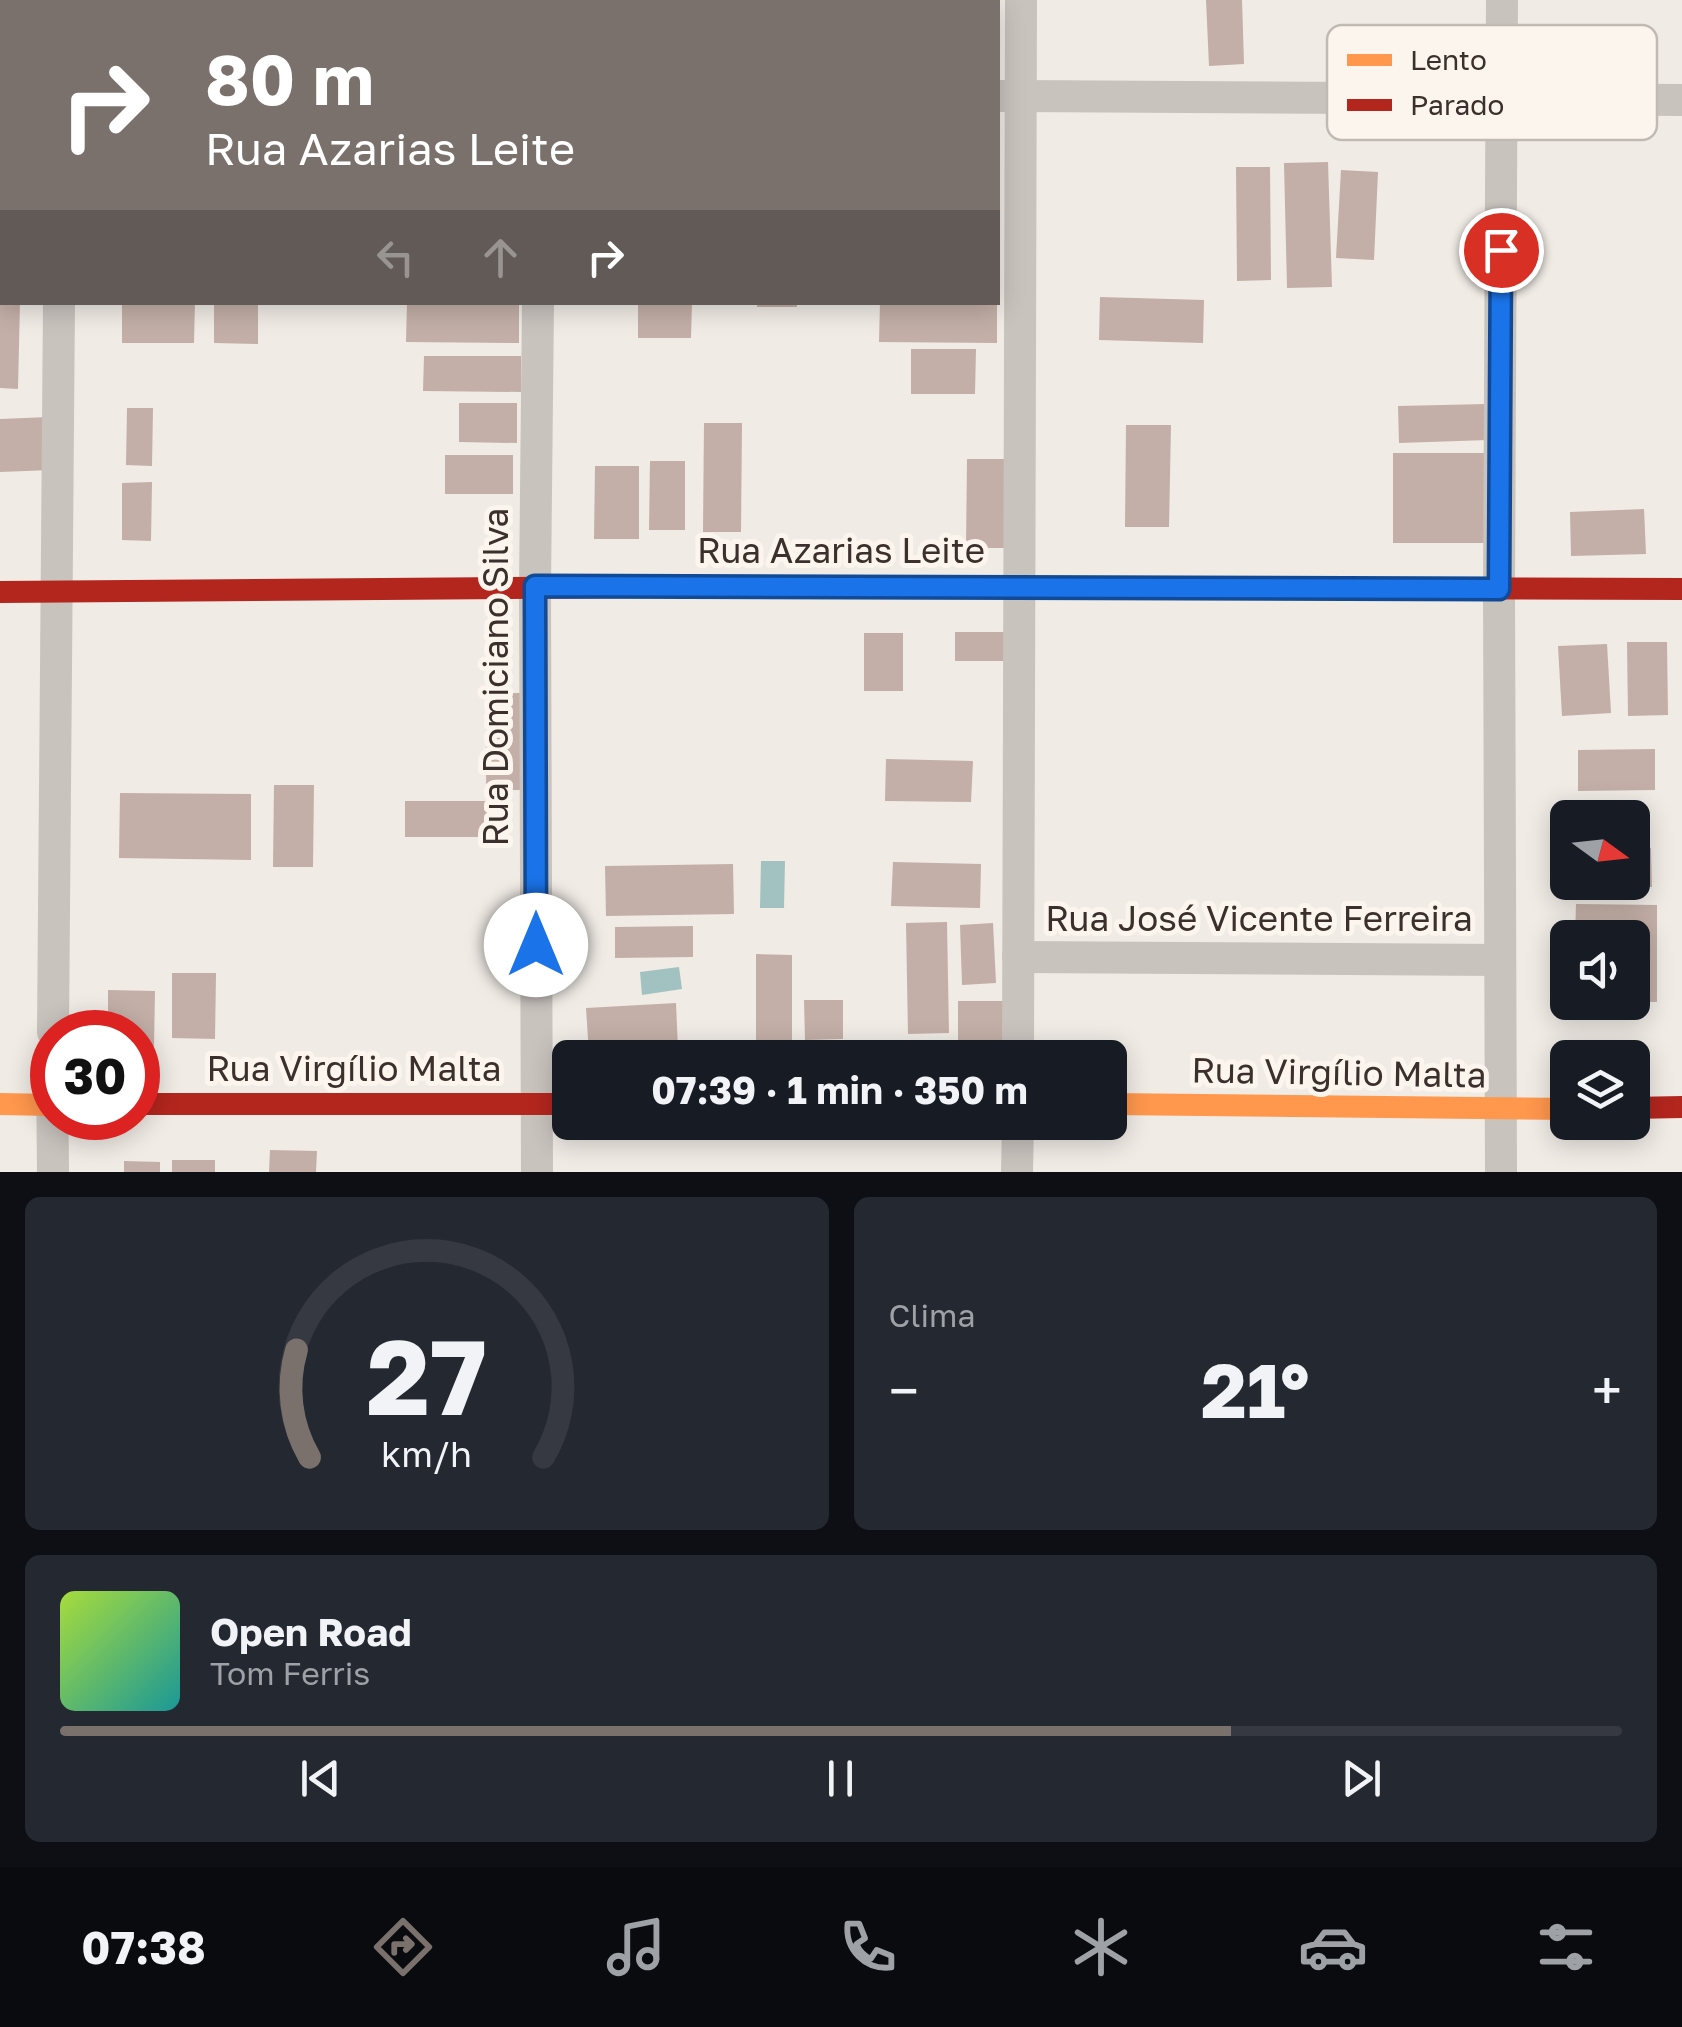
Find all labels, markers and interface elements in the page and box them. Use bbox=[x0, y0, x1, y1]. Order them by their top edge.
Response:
legend bbox=[1327, 25, 1657, 140]
text: 80 m bbox=[205, 36, 374, 120]
icon: right bbox=[40, 40, 170, 170]
text: Lento bbox=[1410, 43, 1487, 76]
text: Parado bbox=[1410, 88, 1504, 121]
text: Rua Azarias Leite bbox=[205, 121, 575, 175]
pin bbox=[1459, 208, 1544, 293]
icon: arrive bbox=[1474, 223, 1529, 278]
icon: left bbox=[368, 230, 423, 285]
icon: ahead bbox=[473, 230, 528, 285]
icon: right bbox=[578, 230, 633, 285]
street label: Rua Domiciano Silva bbox=[474, 508, 516, 846]
street label: Rua Azarias Leite bbox=[697, 529, 985, 571]
north arrow bbox=[1550, 800, 1650, 900]
map controls bbox=[1550, 800, 1650, 1140]
position arrow bbox=[484, 893, 588, 997]
street label: Rua José Vicente Ferreira bbox=[1045, 897, 1473, 939]
button: sound bbox=[1550, 920, 1650, 1020]
speed limit sign: 30 bbox=[30, 1010, 160, 1140]
button: layers bbox=[1550, 1040, 1650, 1140]
street label: Rua Virgílio Malta bbox=[206, 1047, 502, 1089]
street label: Rua Virgílio Malta bbox=[1191, 1048, 1487, 1096]
text: 07:39 · 1 min · 350 m bbox=[651, 1067, 1028, 1112]
text: Clima bbox=[889, 1296, 975, 1334]
text: 27 bbox=[367, 1313, 487, 1438]
text: 21° bbox=[1201, 1344, 1310, 1435]
text: − bbox=[889, 1357, 919, 1423]
text: + bbox=[1592, 1357, 1622, 1423]
text: km/h bbox=[381, 1432, 472, 1475]
text: Open Road bbox=[210, 1609, 412, 1654]
text: Tom Ferris bbox=[210, 1654, 370, 1692]
icon: previous bbox=[293, 1751, 348, 1806]
icon: pause bbox=[813, 1751, 868, 1806]
icon: next bbox=[1334, 1751, 1389, 1806]
icon: directions bbox=[368, 1912, 438, 1982]
icon: music bbox=[601, 1912, 671, 1982]
icon: phone bbox=[833, 1912, 903, 1982]
icon: climate bbox=[1066, 1912, 1136, 1982]
icon: car bbox=[1298, 1912, 1368, 1982]
icon: filters bbox=[1531, 1912, 1601, 1982]
text: 07:38 bbox=[81, 1920, 206, 1974]

